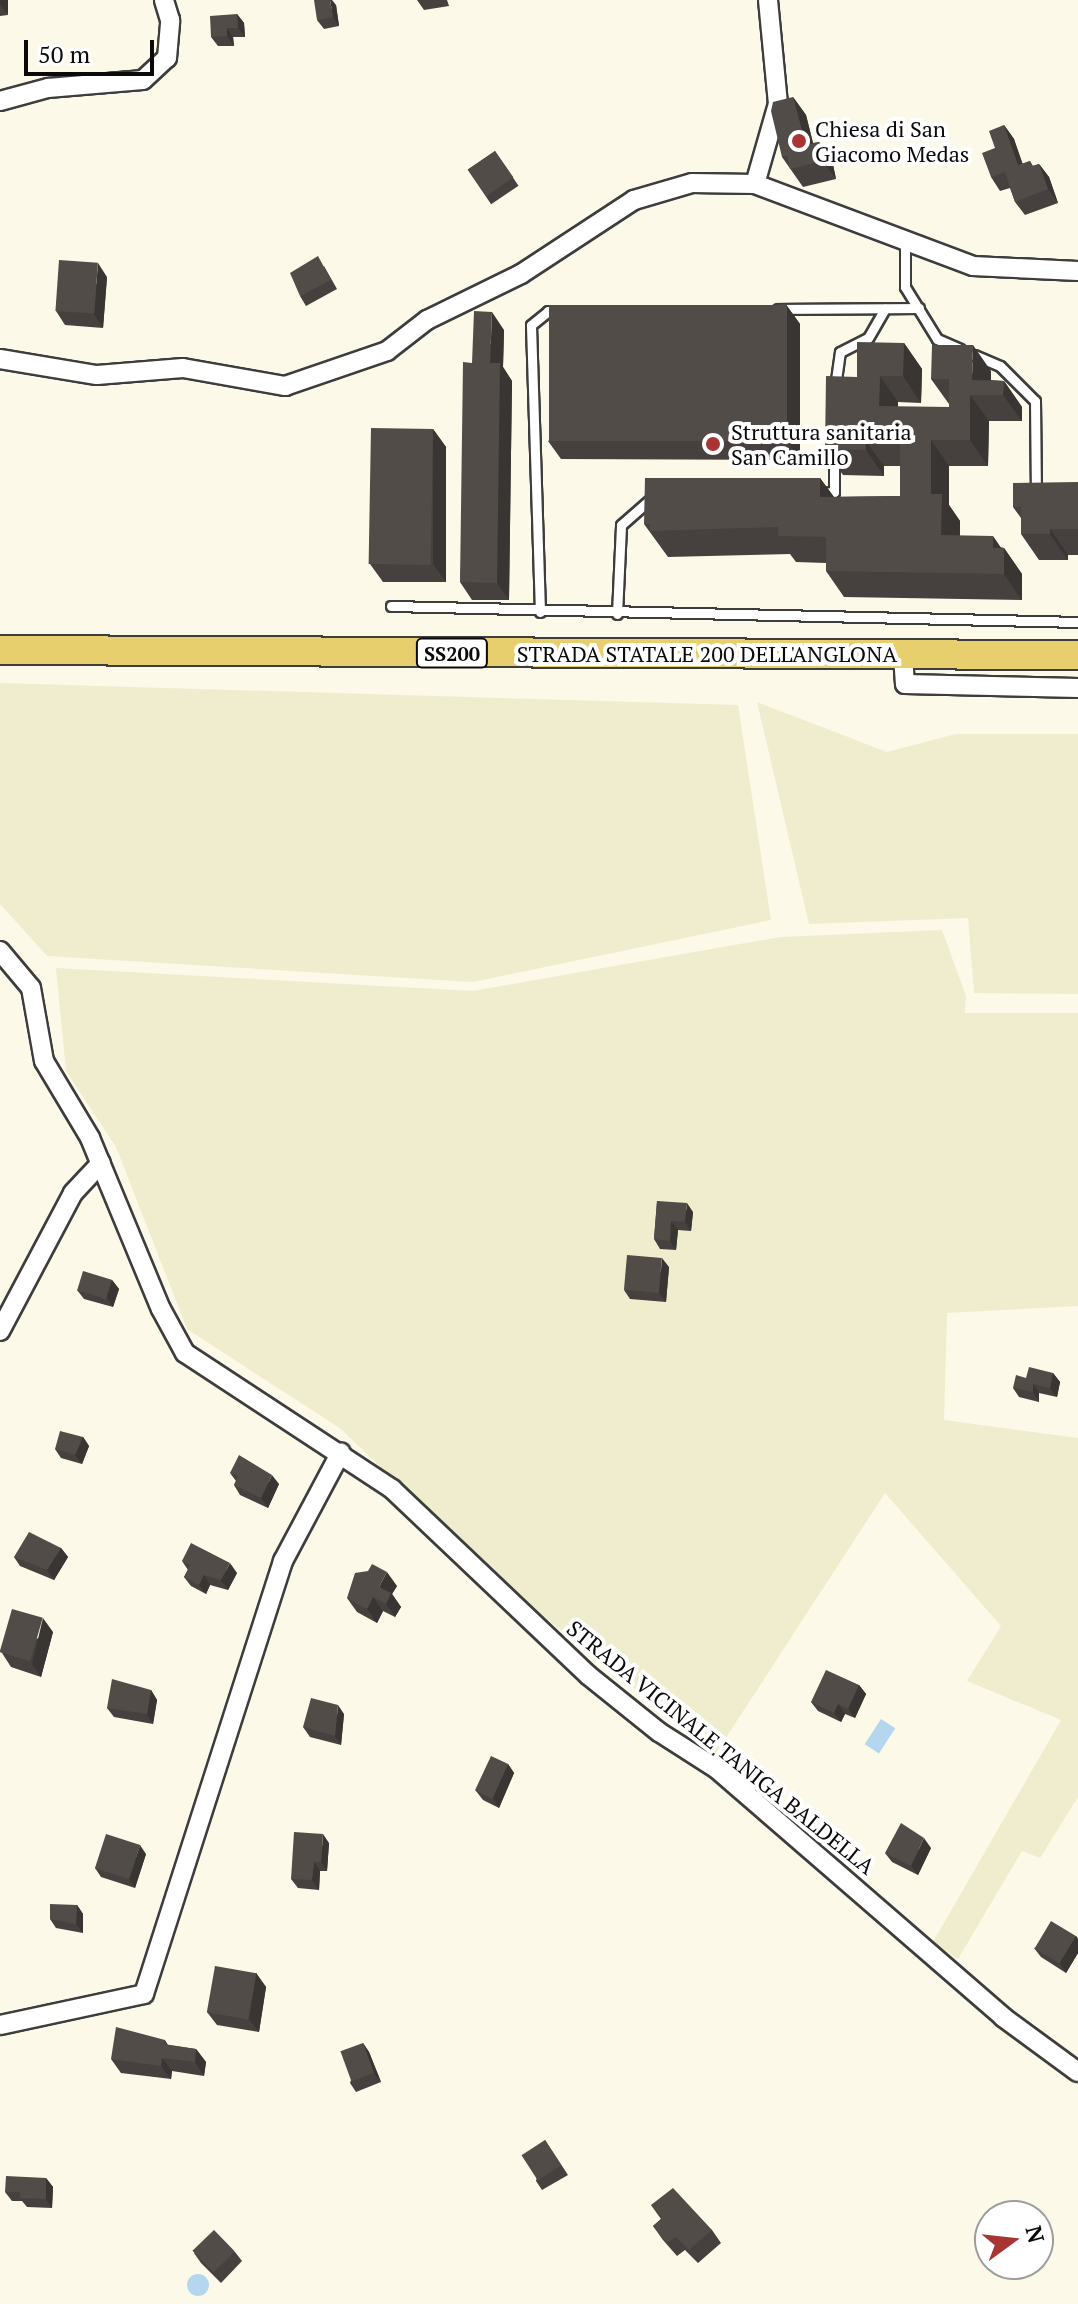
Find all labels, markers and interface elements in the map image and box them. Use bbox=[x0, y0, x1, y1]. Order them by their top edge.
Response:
scale bar bbox=[28, 24, 158, 74]
text: 50 m bbox=[38, 38, 90, 70]
place label: Chiesa di San Giacomo Medas bbox=[815, 115, 969, 166]
marker: Chiesa di San Giacomo Medas bbox=[790, 132, 808, 150]
place label: Struttura sanitaria San Camillo bbox=[731, 418, 912, 470]
marker: Struttura sanitaria San Camillo bbox=[702, 433, 724, 455]
road number: SS200 bbox=[414, 637, 490, 669]
street label: STRADA STATALE 200 DELL'ANGLONA bbox=[517, 641, 897, 667]
street label: STRADA VICINALE TANIGA BALDELLA bbox=[561, 1614, 881, 1880]
north arrow bbox=[974, 2200, 1054, 2280]
text: N bbox=[1020, 2222, 1052, 2246]

